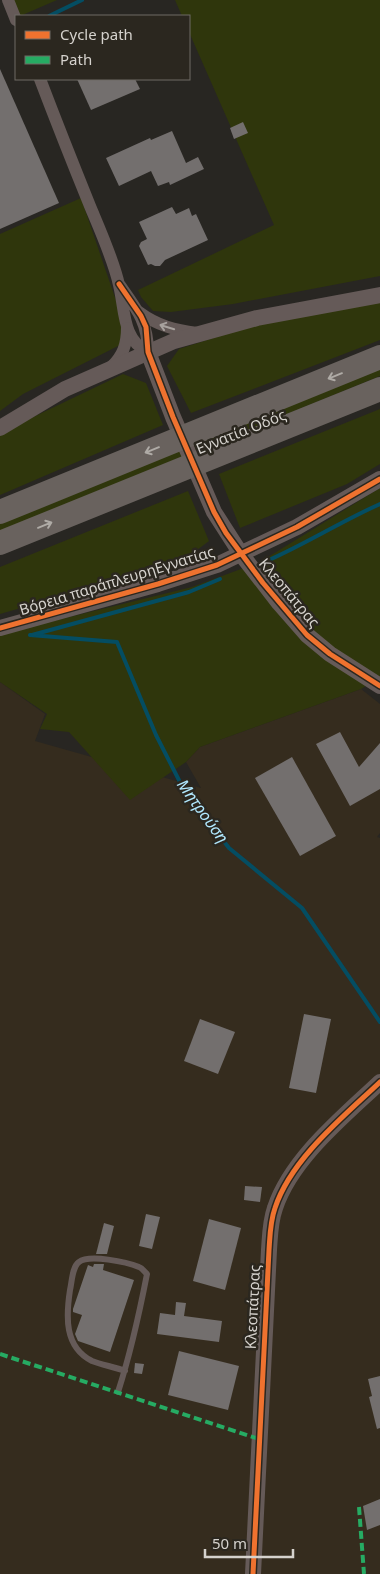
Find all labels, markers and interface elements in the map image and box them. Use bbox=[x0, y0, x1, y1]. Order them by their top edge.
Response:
legend bbox=[15, 15, 190, 80]
text: Cycle path bbox=[60, 24, 133, 44]
text: Path bbox=[60, 49, 92, 69]
one-way arrow bbox=[160, 322, 175, 331]
one-way arrow bbox=[328, 371, 343, 381]
street label: Εγνατία Οδός bbox=[193, 404, 288, 458]
one-way arrow bbox=[145, 446, 160, 455]
one-way arrow bbox=[37, 519, 52, 529]
street label: Βόρεια παράπλευρηΕγνατίας bbox=[17, 541, 217, 619]
street label: Κλεοπάτρας bbox=[255, 554, 325, 631]
water label: Μητρούση bbox=[172, 775, 234, 847]
street label: Κλεοπάτρας bbox=[240, 1264, 264, 1350]
scale bar bbox=[205, 1526, 292, 1558]
text: 50 m bbox=[212, 1533, 247, 1553]

